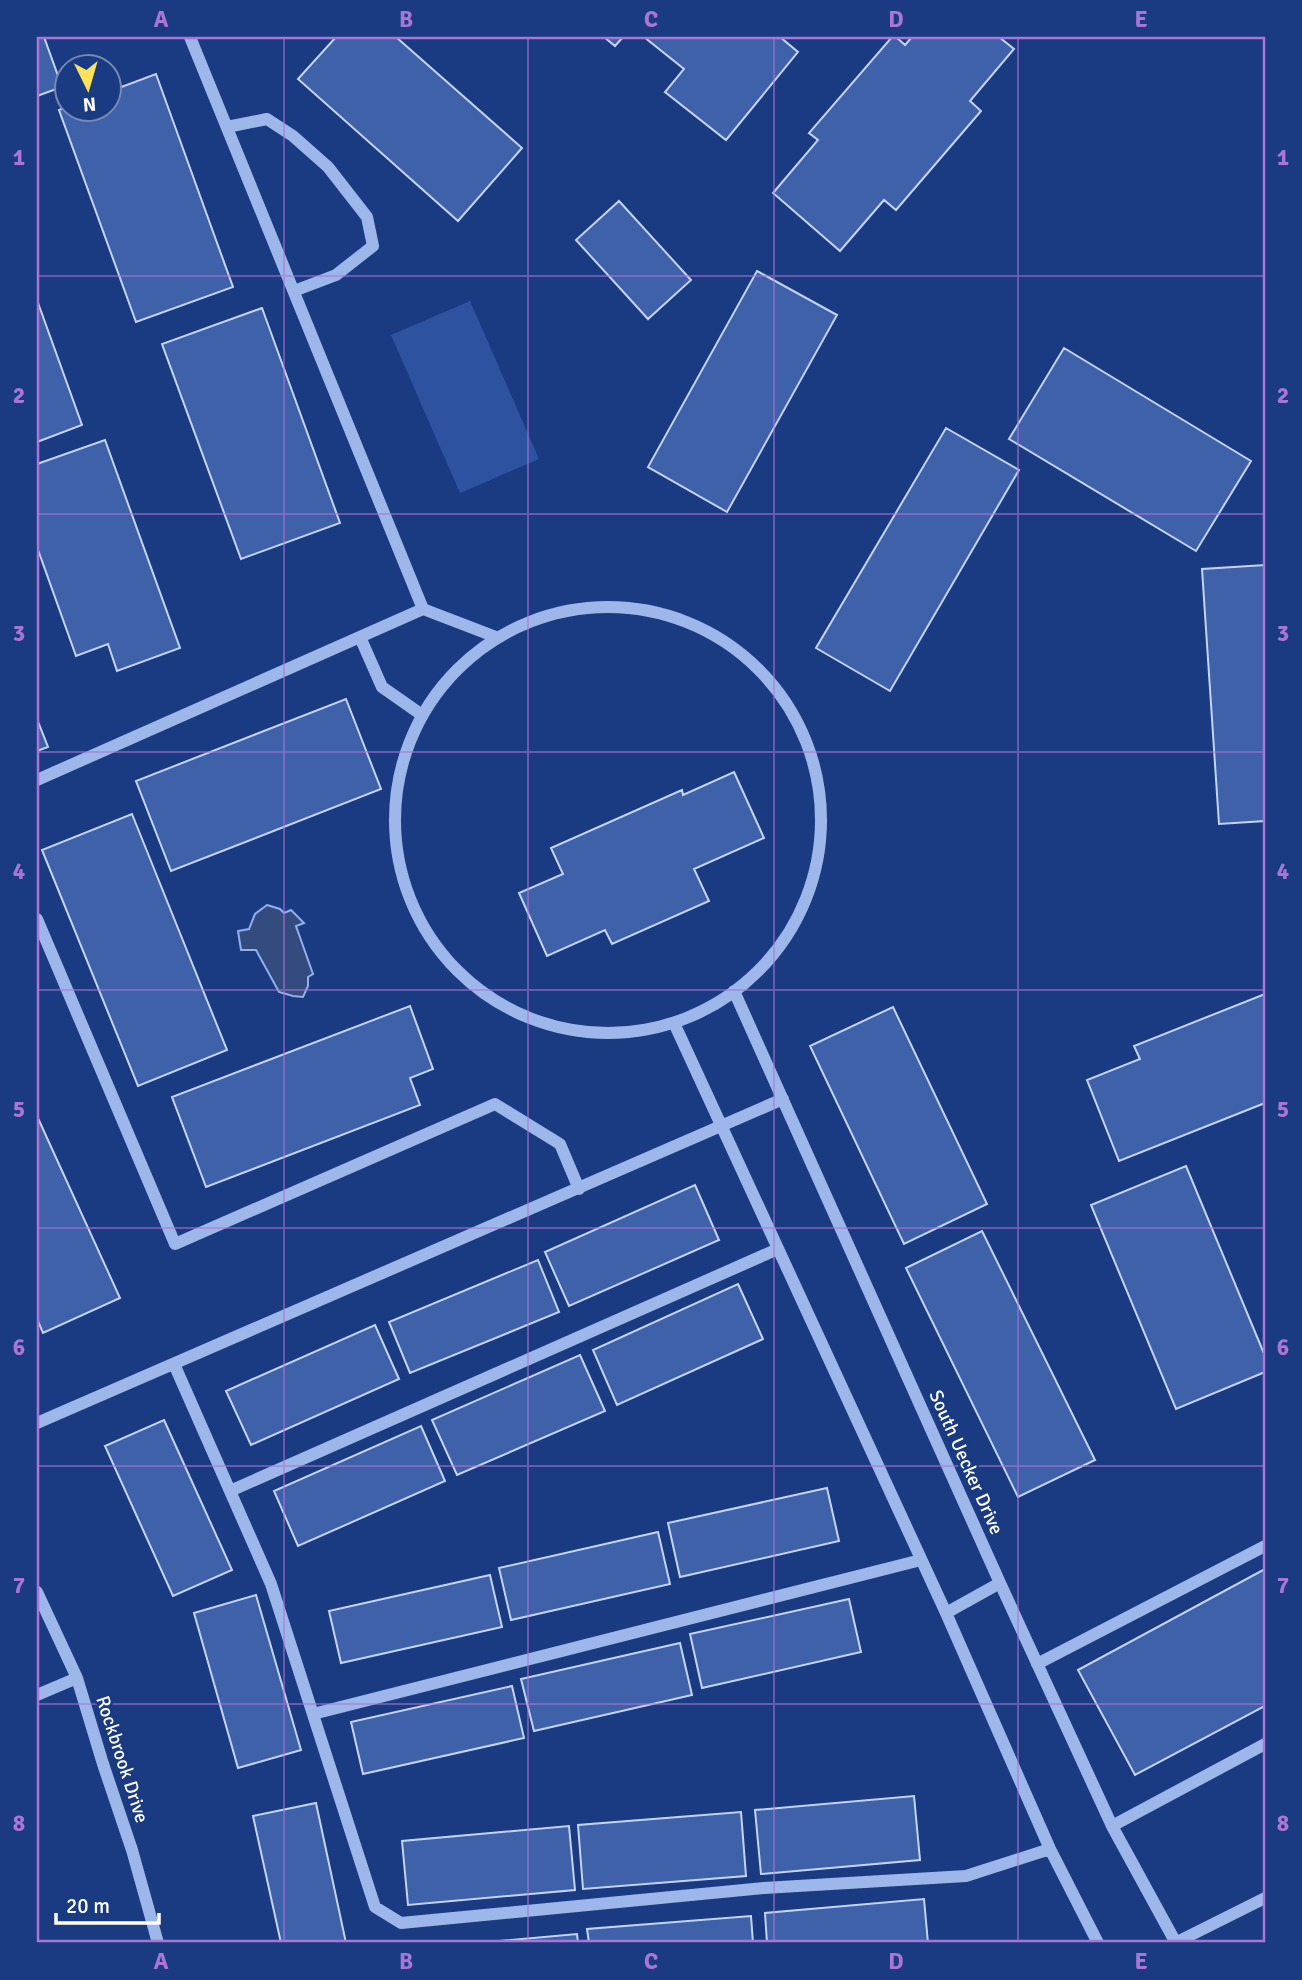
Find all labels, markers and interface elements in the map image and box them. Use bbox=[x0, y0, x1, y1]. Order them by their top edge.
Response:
text: A bbox=[154, 5, 169, 34]
text: B bbox=[399, 5, 413, 34]
text: C bbox=[644, 5, 658, 34]
text: D bbox=[888, 5, 904, 34]
text: E bbox=[1134, 5, 1148, 34]
north arrow bbox=[52, 52, 122, 122]
text: N bbox=[82, 91, 97, 116]
text: 1 bbox=[13, 143, 25, 172]
text: 1 bbox=[1277, 143, 1289, 172]
text: 2 bbox=[13, 381, 25, 410]
text: 2 bbox=[1277, 381, 1289, 410]
text: 3 bbox=[13, 619, 25, 648]
text: 3 bbox=[1277, 619, 1289, 648]
text: 4 bbox=[13, 857, 25, 886]
text: 4 bbox=[1277, 857, 1289, 886]
text: 5 bbox=[13, 1095, 25, 1124]
text: 5 bbox=[1277, 1095, 1289, 1124]
text: 6 bbox=[13, 1333, 25, 1362]
text: 6 bbox=[1277, 1333, 1289, 1362]
street label: South Uecker Drive bbox=[923, 1386, 1009, 1538]
text: 7 bbox=[13, 1571, 25, 1600]
text: 7 bbox=[1277, 1571, 1289, 1600]
street label: Rockbrook Drive bbox=[90, 1693, 154, 1826]
text: 8 bbox=[13, 1809, 25, 1838]
text: 8 bbox=[1277, 1809, 1289, 1838]
scale bar bbox=[56, 1882, 159, 1926]
text: 20 m bbox=[66, 1893, 110, 1919]
text: A bbox=[154, 1947, 169, 1976]
text: B bbox=[399, 1947, 413, 1976]
text: C bbox=[644, 1947, 658, 1976]
text: D bbox=[888, 1947, 904, 1976]
text: E bbox=[1134, 1947, 1148, 1976]

